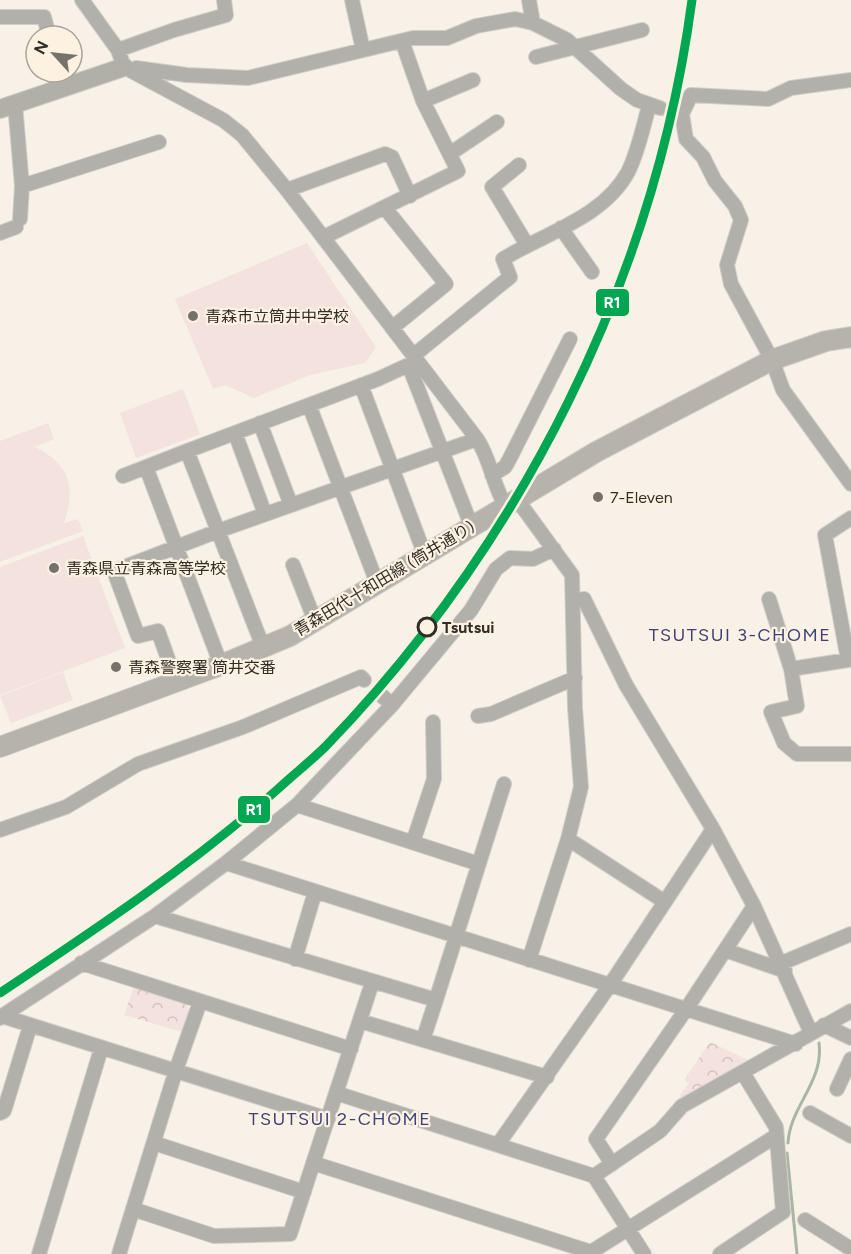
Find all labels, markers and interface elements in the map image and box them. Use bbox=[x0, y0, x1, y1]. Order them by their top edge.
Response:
north arrow bbox=[24, 24, 84, 84]
text: N bbox=[30, 38, 52, 57]
line badge: R1 bbox=[595, 288, 630, 317]
text: R1 bbox=[603, 293, 621, 312]
place label: 青森市立筒井中学校 bbox=[205, 307, 349, 326]
marker: 青森市立筒井中学校 bbox=[186, 309, 200, 323]
place label: 7-Eleven bbox=[610, 488, 673, 507]
marker: 7-Eleven bbox=[591, 490, 605, 504]
street label: 青森田代十和田線 (筒井通り) bbox=[291, 517, 478, 640]
place label: 青森県立青森高等学校 bbox=[66, 559, 226, 578]
marker: 青森県立青森高等学校 bbox=[47, 561, 61, 575]
marker: Tsutsui bbox=[417, 617, 437, 637]
place label: Tsutsui bbox=[442, 618, 494, 637]
district label: TSUTSUI 3-CHOME bbox=[649, 624, 831, 646]
place label: 青森警察署 筒井交番 bbox=[128, 658, 276, 677]
marker: 青森警察署 筒井交番 bbox=[109, 660, 123, 674]
line badge: R1 bbox=[237, 795, 271, 824]
text: R1 bbox=[245, 800, 263, 819]
district label: TSUTSUI 2-CHOME bbox=[248, 1108, 432, 1130]

